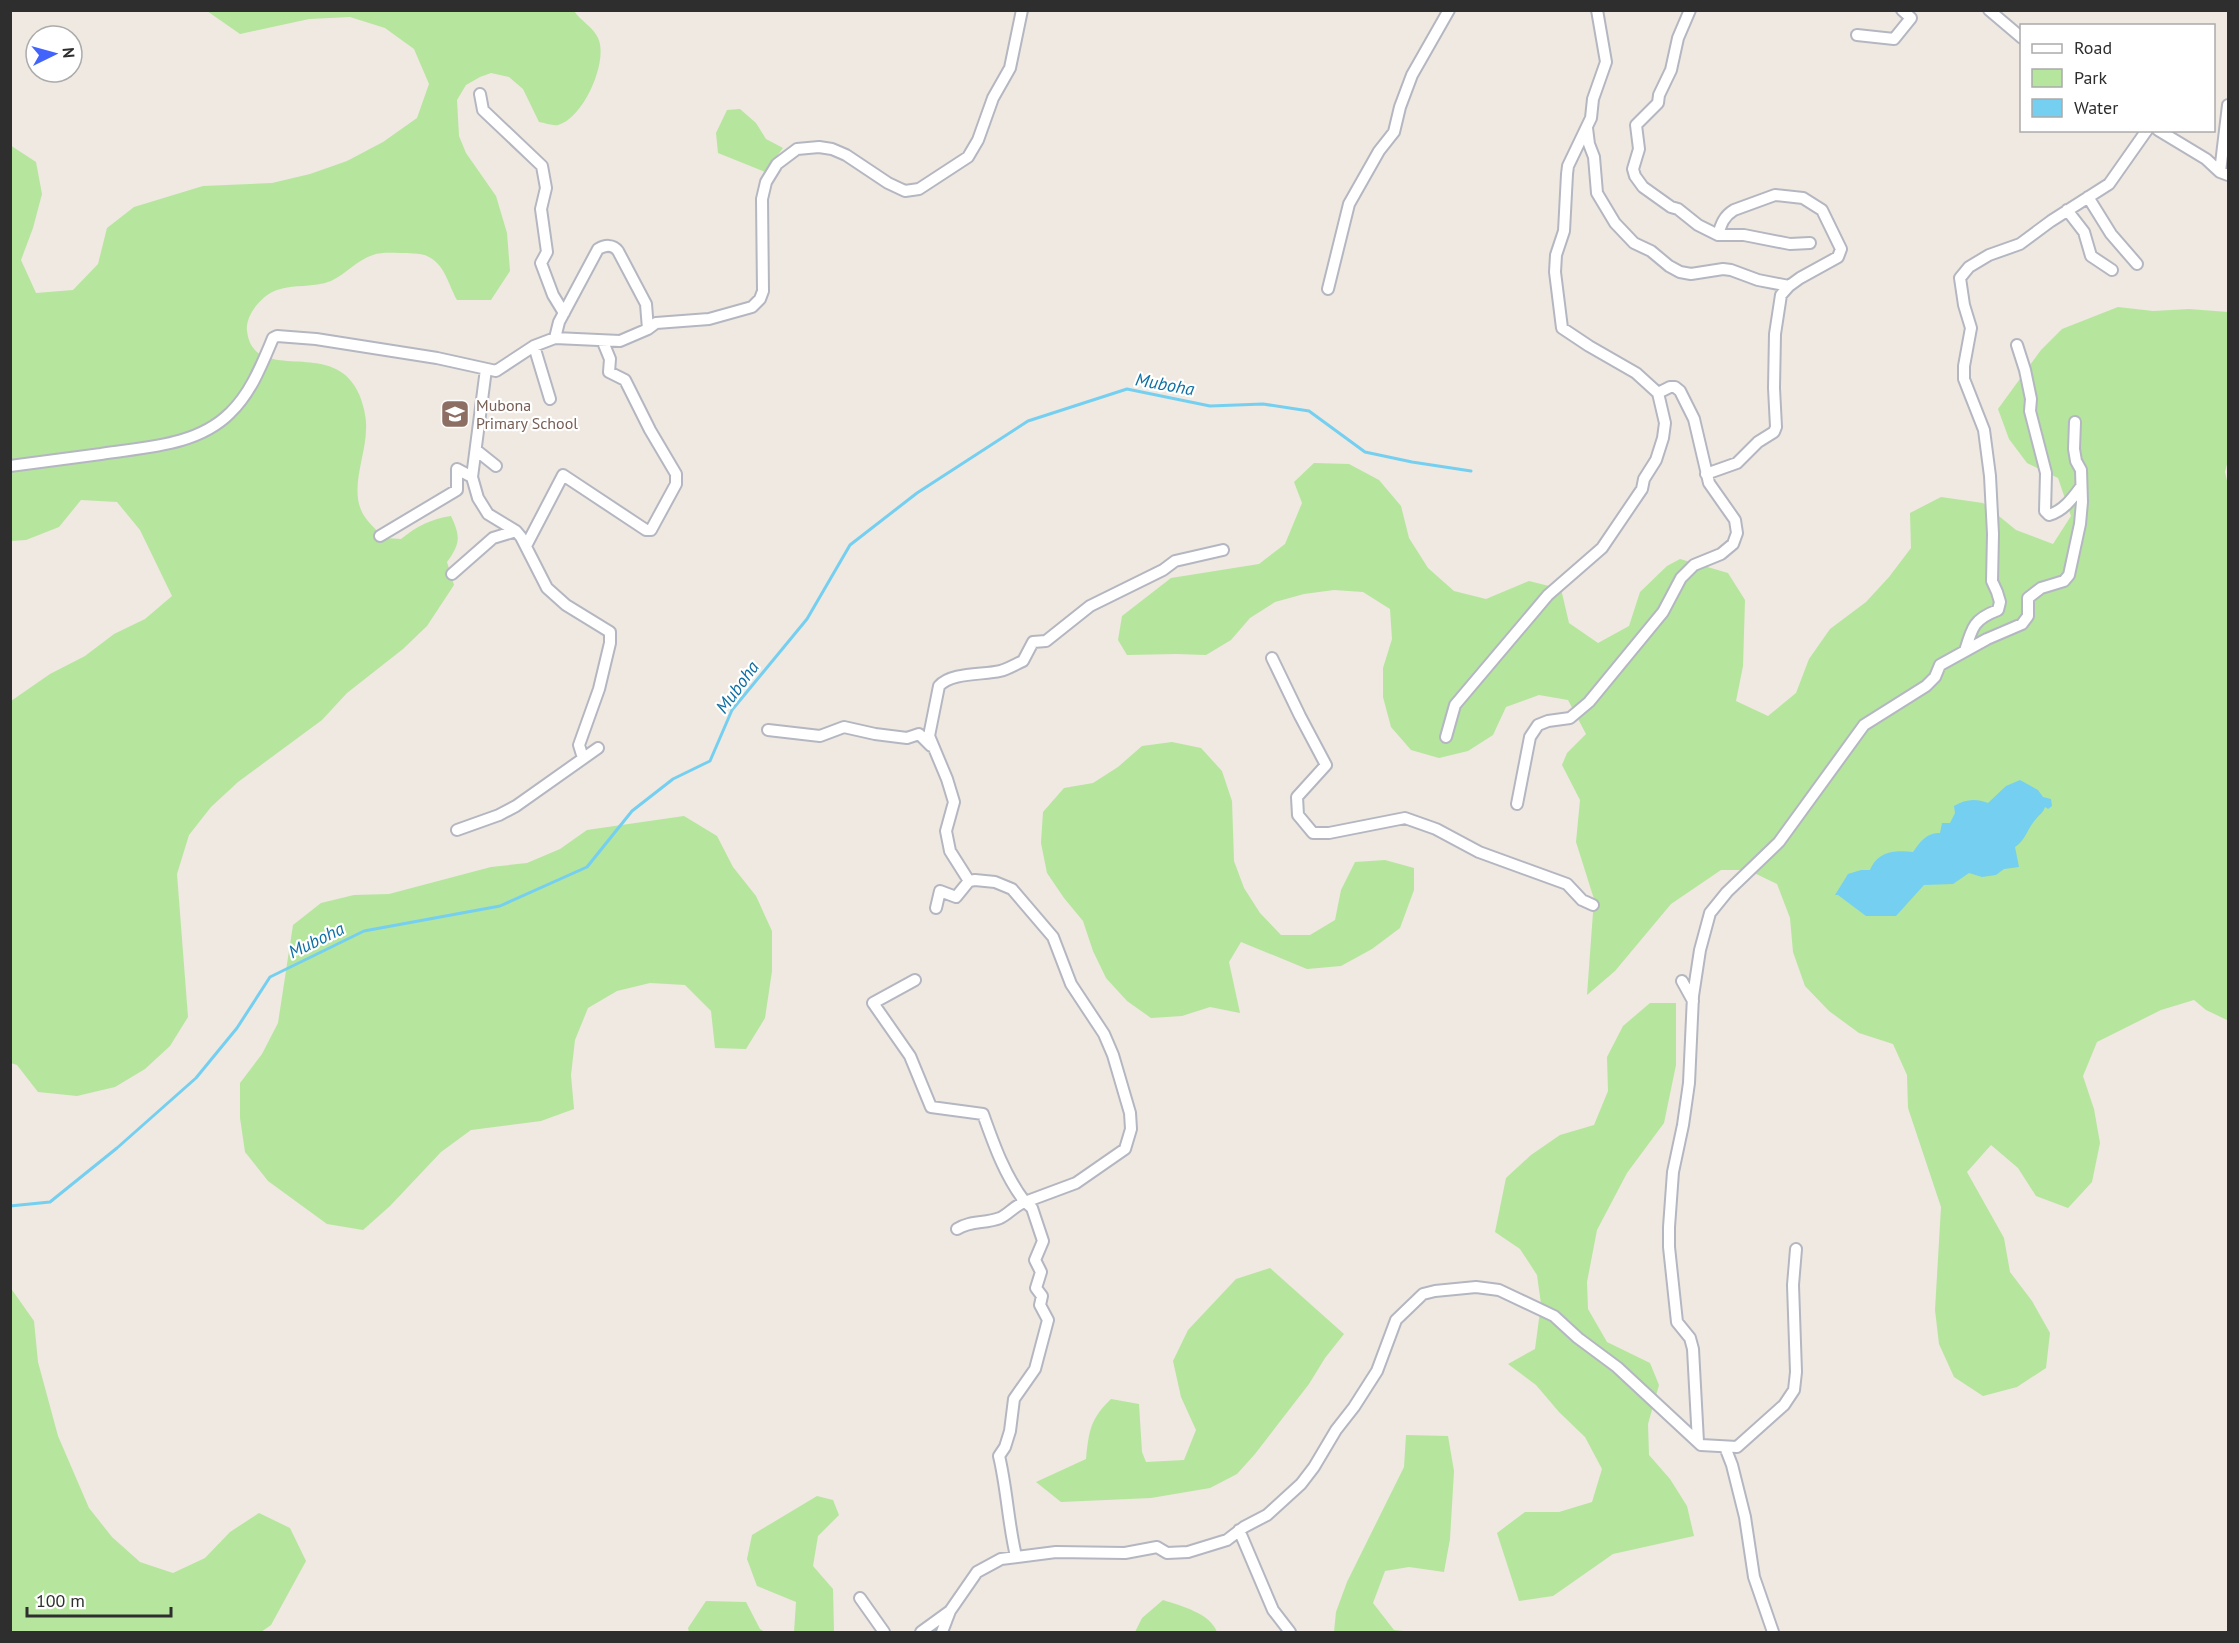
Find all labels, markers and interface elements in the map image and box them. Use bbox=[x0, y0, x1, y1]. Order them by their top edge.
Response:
north arrow bbox=[24, 24, 84, 84]
legend bbox=[2020, 24, 2215, 132]
text: Road bbox=[2074, 36, 2112, 59]
text: N bbox=[59, 47, 79, 59]
text: Park bbox=[2074, 66, 2107, 89]
text: Water bbox=[2074, 96, 2118, 119]
water label: Muboha bbox=[1134, 368, 1196, 401]
place label: Mubona Primary School bbox=[476, 395, 578, 433]
school or university icon: Mubona Primary School bbox=[439, 398, 471, 430]
water label: Muboha bbox=[710, 656, 764, 718]
water label: Muboha bbox=[284, 917, 348, 963]
scale bar bbox=[27, 1580, 171, 1618]
text: 100 m bbox=[36, 1589, 85, 1612]

